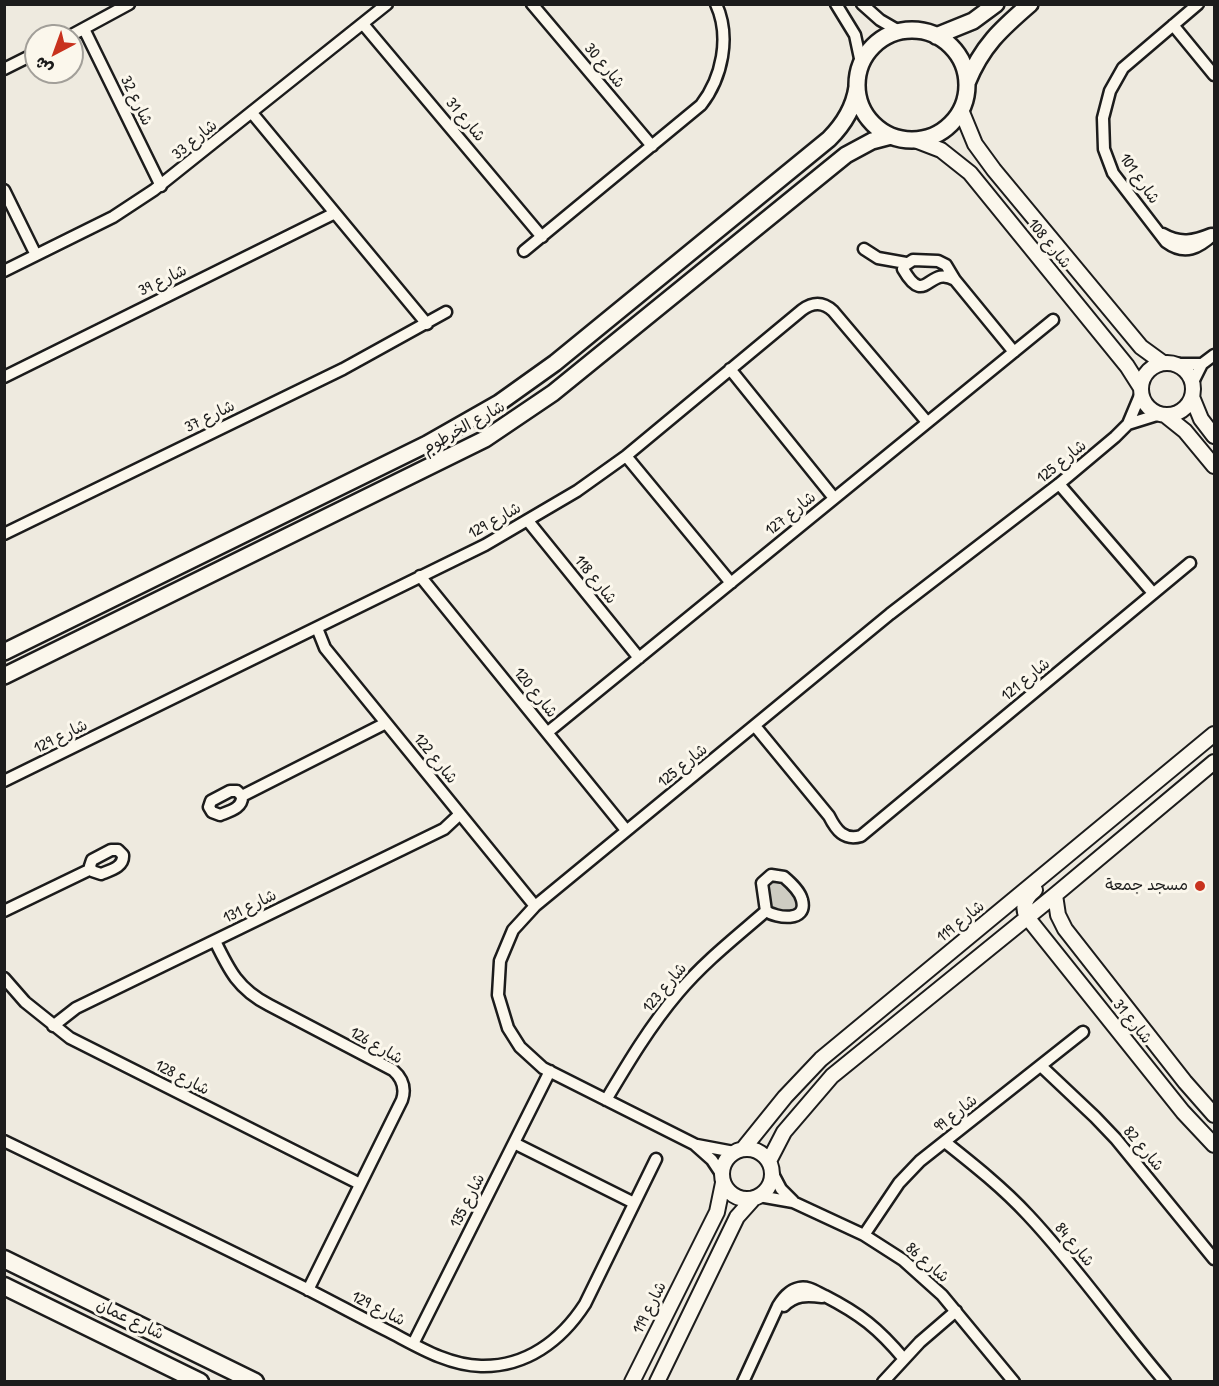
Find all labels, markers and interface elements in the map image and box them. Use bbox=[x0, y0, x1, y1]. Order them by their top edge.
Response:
north arrow bbox=[24, 24, 84, 84]
street label: شارع 30 bbox=[580, 40, 628, 92]
text: ش bbox=[30, 52, 57, 80]
street label: شارع 32 bbox=[116, 73, 156, 129]
street label: شارع 31 bbox=[441, 94, 489, 146]
street label: شارع 33 bbox=[169, 116, 221, 164]
street label: شارع 101 bbox=[1115, 150, 1163, 208]
street label: شارع 108 bbox=[1023, 215, 1075, 273]
street label: شارع 39 bbox=[136, 261, 190, 301]
street label: شارع 37 bbox=[182, 397, 238, 437]
street label: شارع الخرطوم bbox=[419, 397, 509, 459]
street label: شارع 125 bbox=[1033, 436, 1091, 488]
street label: شارع 127 bbox=[762, 488, 820, 540]
street label: شارع 129 bbox=[465, 499, 525, 543]
street label: شارع 118 bbox=[570, 552, 620, 608]
street label: شارع 121 bbox=[998, 654, 1054, 706]
street label: شارع 120 bbox=[509, 664, 561, 722]
street label: شارع 129 bbox=[31, 716, 91, 758]
street label: شارع 122 bbox=[409, 730, 461, 788]
street label: شارع 125 bbox=[654, 740, 712, 792]
place label: مسجد جمعة bbox=[1105, 876, 1188, 896]
marker: مسجد جمعة bbox=[1193, 879, 1207, 893]
street label: شارع 131 bbox=[220, 886, 280, 928]
street label: شارع 119 bbox=[933, 897, 989, 947]
street label: شارع 123 bbox=[639, 959, 691, 1017]
street label: شارع 31 bbox=[1108, 996, 1156, 1048]
street label: شارع 126 bbox=[346, 1023, 406, 1069]
street label: شارع 128 bbox=[152, 1056, 212, 1100]
street label: شارع 99 bbox=[930, 1091, 982, 1137]
street label: شارع 82 bbox=[1119, 1123, 1167, 1175]
street label: شارع 135 bbox=[446, 1171, 490, 1231]
street label: شارع 84 bbox=[1050, 1219, 1098, 1271]
street label: شارع 86 bbox=[901, 1239, 953, 1287]
street label: شارع 119 bbox=[629, 1279, 671, 1337]
street label: شارع 129 bbox=[348, 1287, 408, 1331]
street label: شارع عمان bbox=[93, 1295, 167, 1345]

